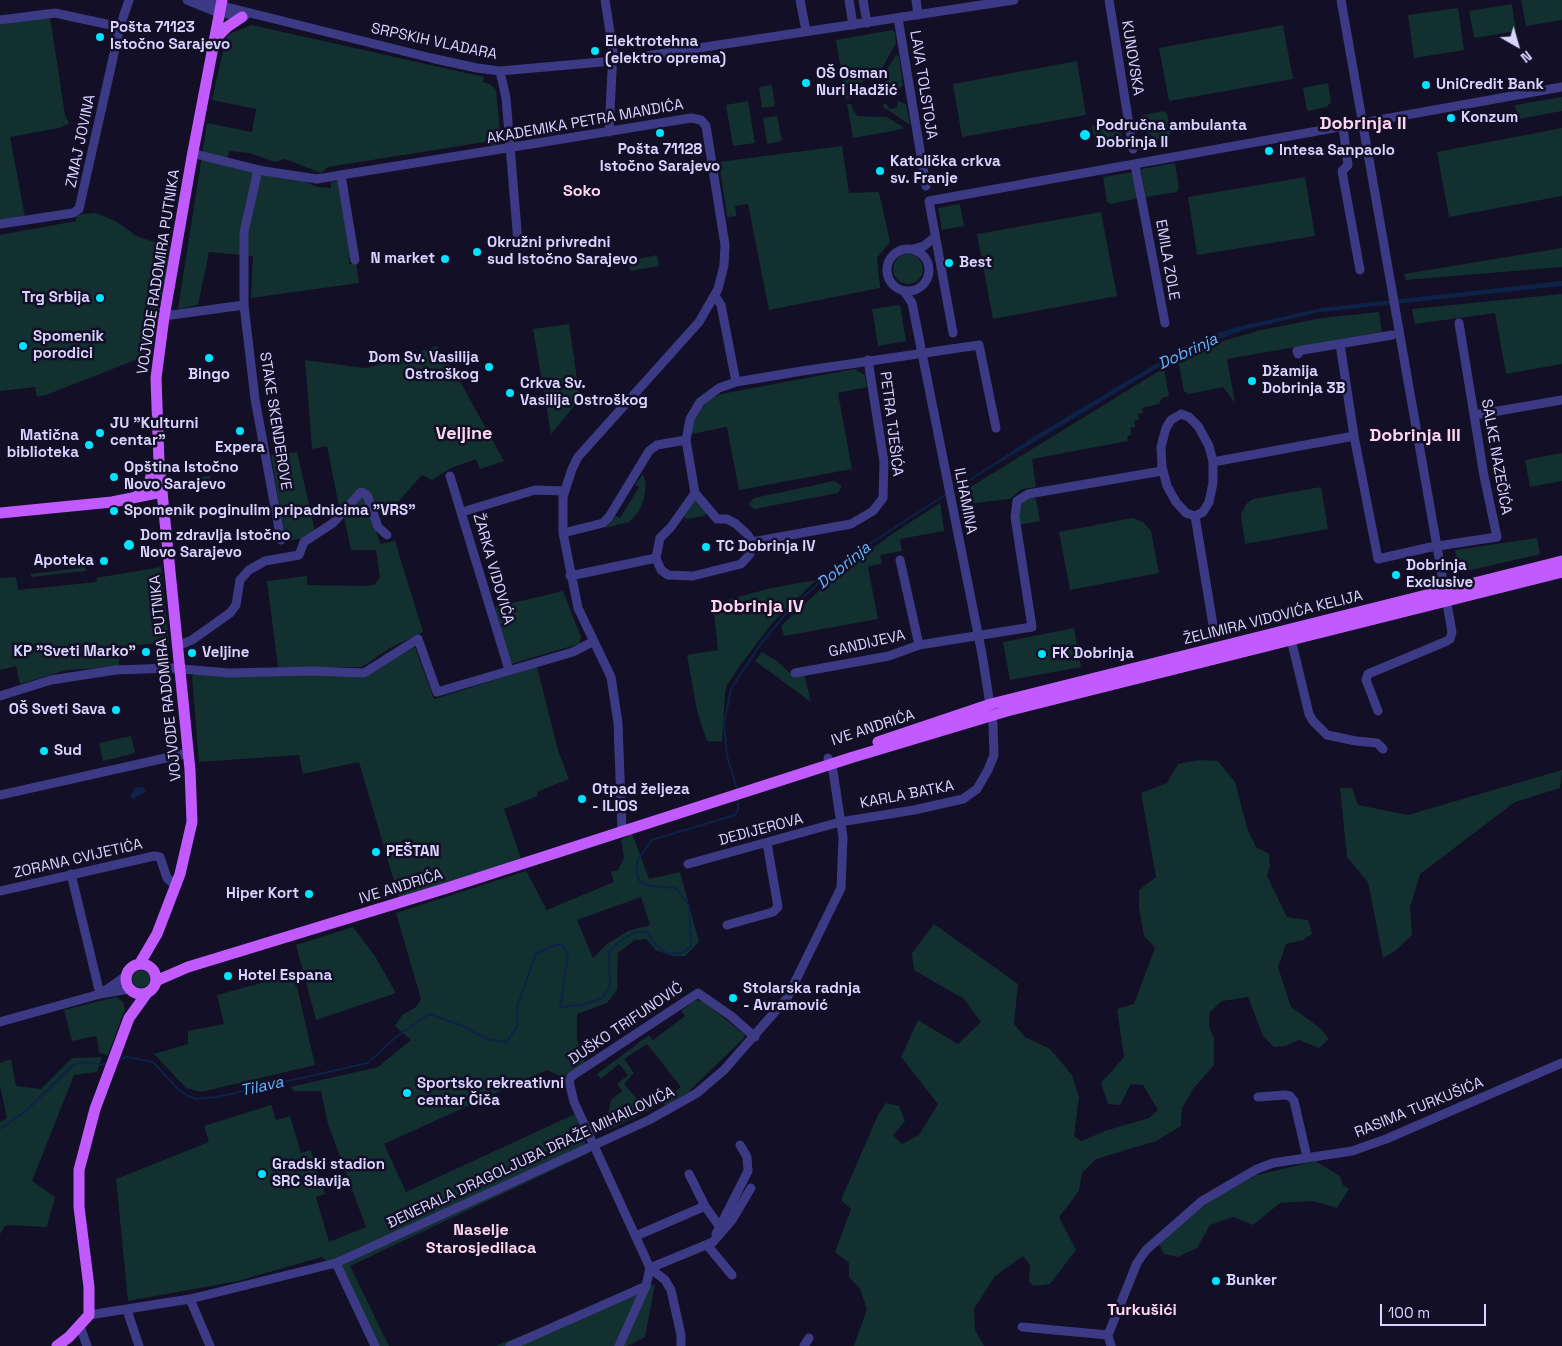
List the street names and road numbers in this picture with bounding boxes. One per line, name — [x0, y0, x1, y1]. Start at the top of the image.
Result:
street label: KUNOVSKA — [1117, 19, 1147, 97]
street label: SRPSKIH VLADARA — [369, 20, 499, 64]
street label: LAVA TOLSTOJA — [905, 29, 941, 141]
street label: ZMAJ JOVINA — [62, 93, 100, 189]
street label: AKADEMIKA PETRA MANDIĆA — [485, 96, 685, 148]
street label: VOJVODE RADOMIRA PUTNIKA — [134, 168, 184, 376]
street label: EMILA ZOLE — [1151, 218, 1183, 302]
street label: STAKE SKENDEROVE — [255, 351, 295, 491]
street label: PETRA TJEŠIĆA — [876, 370, 906, 478]
street label: SALKE NAZEČIĆA — [1477, 398, 1515, 516]
street label: ILHAMINA — [950, 466, 980, 536]
street label: ŽARKA VIDOVIĆA — [469, 511, 517, 627]
street label: VOJVODE RADOMIRA PUTNIKA — [146, 574, 186, 782]
street label: ŽELIMIRA VIDOVIĆA KELIJA — [1181, 587, 1365, 649]
street label: GANDIJEVA — [827, 626, 907, 662]
street label: IVE ANDRIĆA — [829, 706, 917, 750]
street label: KARLA BATKA — [859, 777, 955, 813]
street label: DEDIJEROVA — [717, 810, 805, 850]
street label: ZORANA CVIJETIĆA — [12, 835, 144, 883]
street label: IVE ANDRIĆA — [357, 866, 445, 908]
street label: DUŠKO TRIFUNOVIĆ — [565, 979, 687, 1069]
street label: RASIMA TURKUŠIĆA — [1352, 1074, 1486, 1142]
street label: ĐENERALA DRAGOLJUBA DRAŽE MIHAILOVIĆA — [384, 1083, 678, 1233]

